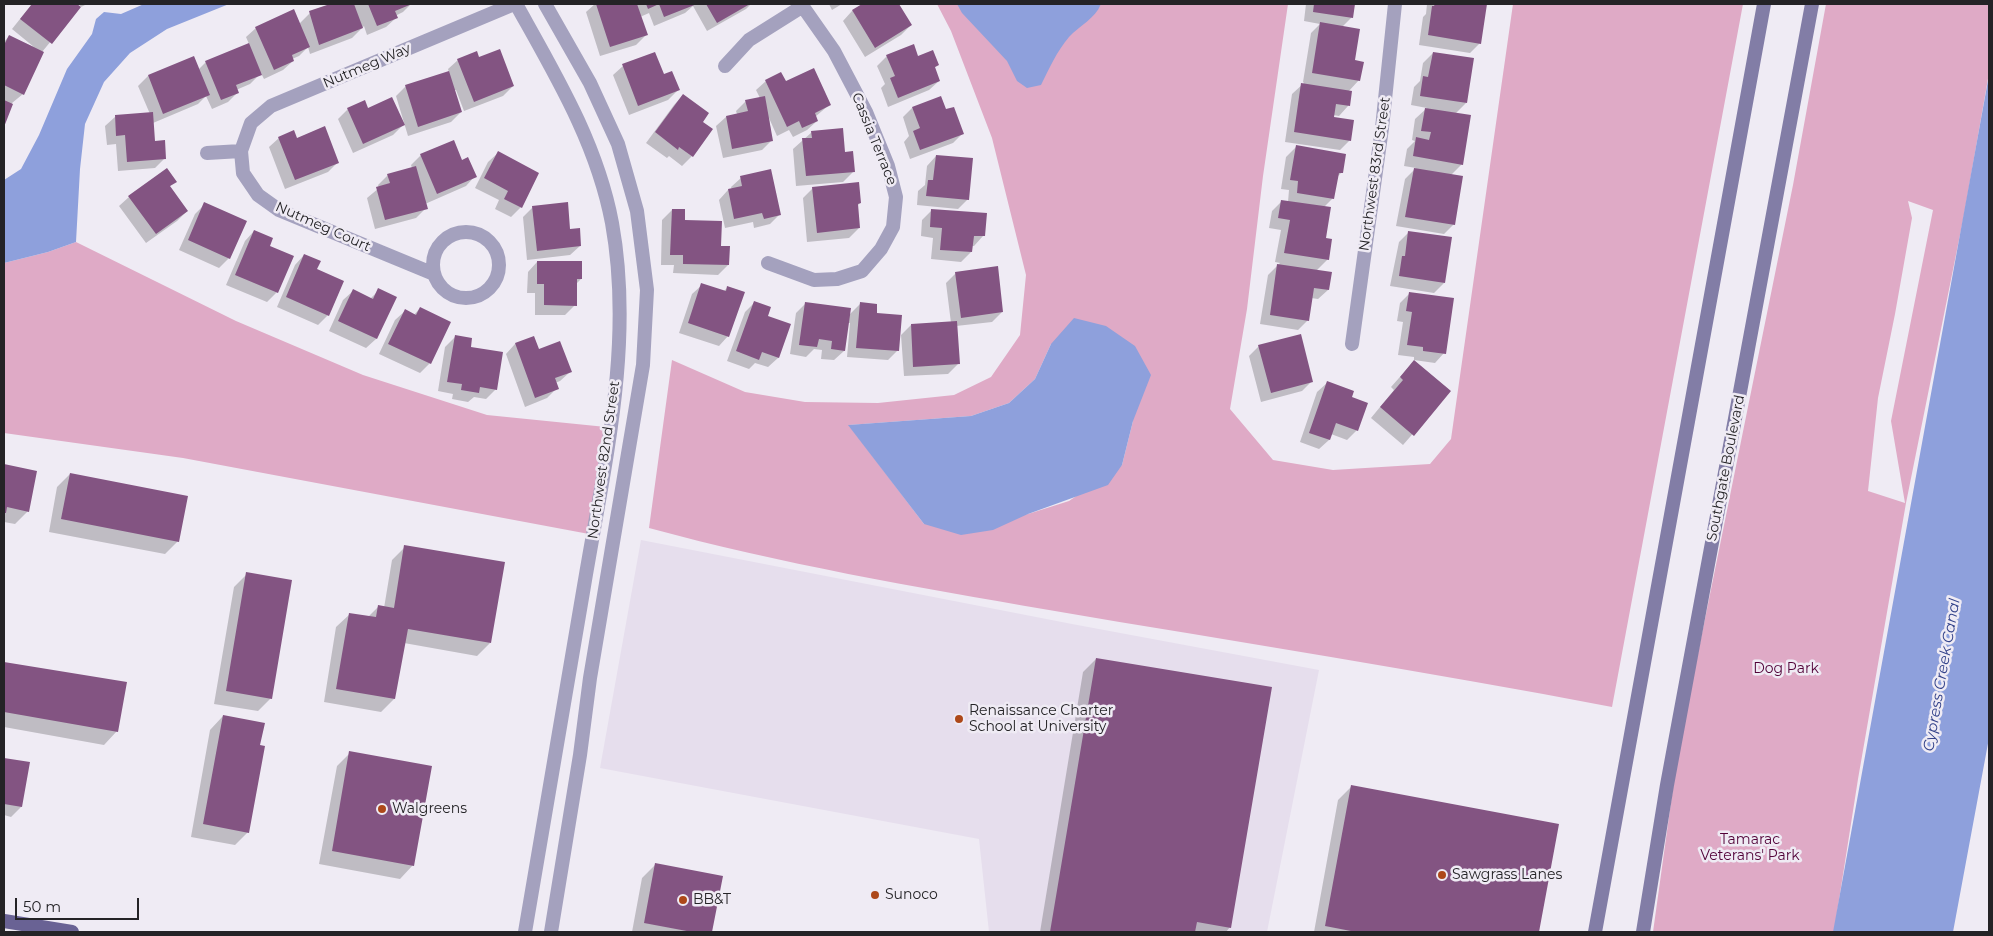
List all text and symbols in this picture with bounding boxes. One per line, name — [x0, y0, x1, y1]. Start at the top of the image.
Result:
street label: Nutmeg Way — [321, 40, 413, 92]
street label: Cassia Terrace — [848, 90, 900, 188]
street label: Northwest 83rd Street — [1356, 96, 1394, 252]
street label: Nutmeg Court — [273, 199, 373, 255]
street label: Northwest 82nd Street — [585, 380, 623, 540]
street label: Southgate Boulevard — [1704, 393, 1748, 543]
water label: Cypress Creek Canal — [1920, 597, 1964, 753]
park label: Dog Park — [1753, 661, 1819, 677]
place label: Renaissance Charter School at University — [969, 703, 1113, 736]
marker: Renaissance Charter School at University — [953, 713, 965, 725]
place label: Walgreens — [392, 801, 467, 817]
marker: Walgreens — [376, 803, 388, 815]
park label: Tamarac Veterans' Park — [1700, 832, 1800, 864]
place label: Sawgrass Lanes — [1452, 867, 1562, 883]
marker: Sawgrass Lanes — [1436, 869, 1448, 881]
place label: Sunoco — [885, 887, 938, 903]
scale bar — [18, 888, 141, 920]
marker: Sunoco — [869, 889, 881, 901]
place label: BB&T — [693, 892, 731, 908]
marker: BB&T — [677, 894, 689, 906]
text: 50 m — [23, 897, 61, 916]

